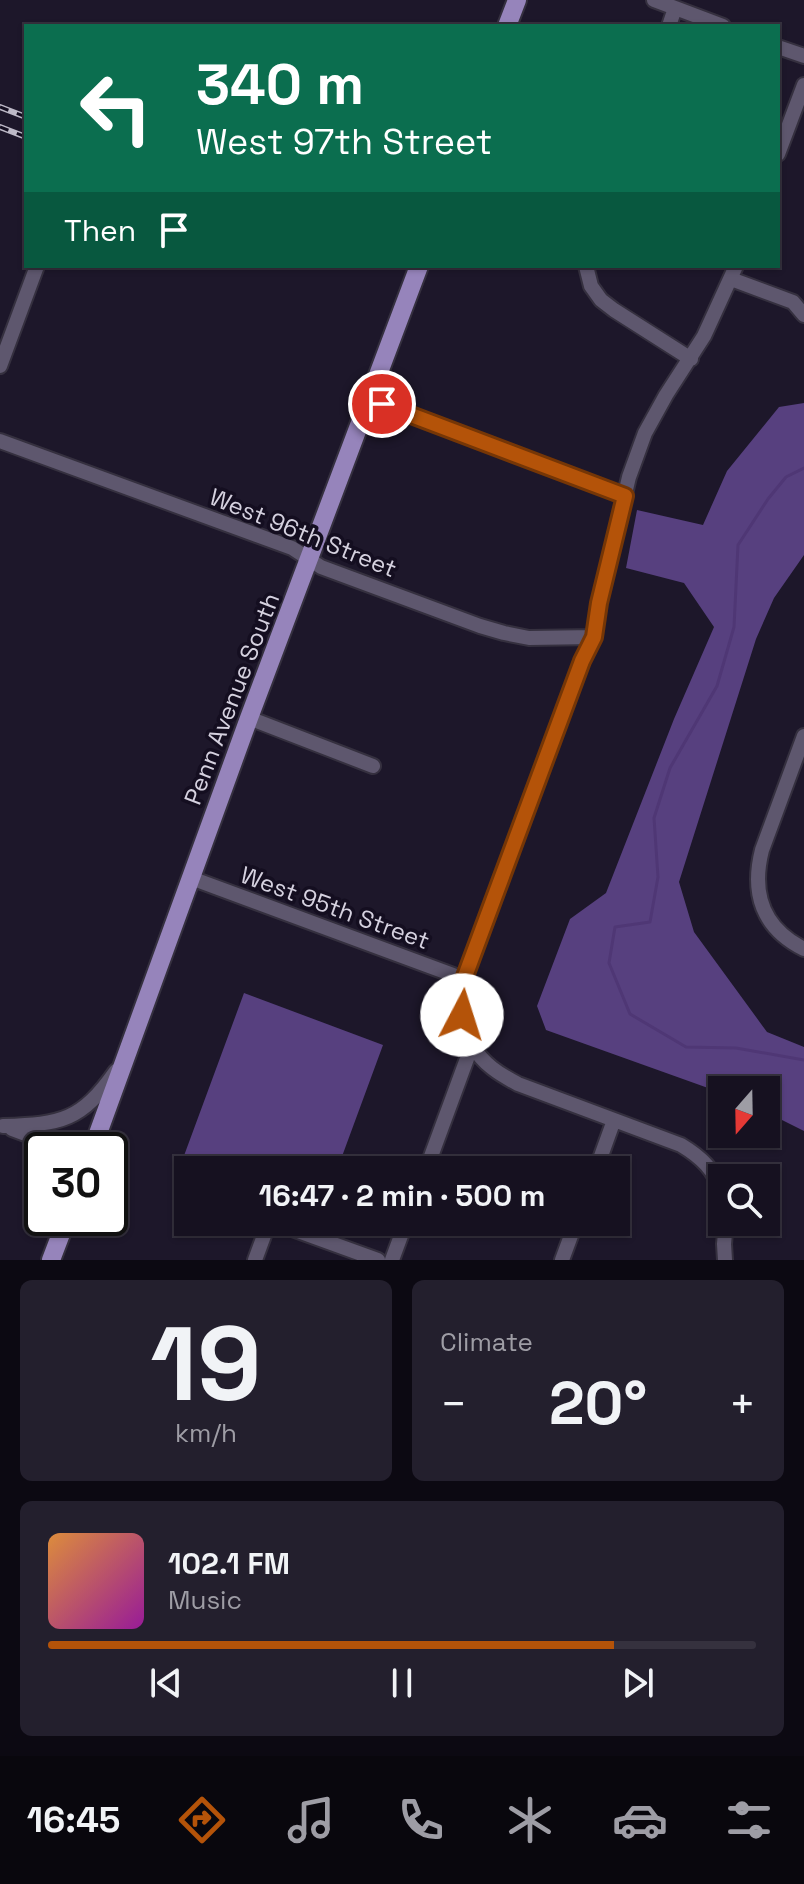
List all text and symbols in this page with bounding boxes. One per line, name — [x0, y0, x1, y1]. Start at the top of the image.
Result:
text: 340 m — [196, 49, 364, 120]
icon: left — [64, 56, 168, 160]
text: West 97th Street — [196, 119, 492, 165]
icon: arrive — [152, 208, 196, 252]
text: Then — [64, 211, 136, 250]
pin — [348, 370, 416, 438]
icon: arrive — [360, 382, 404, 426]
street label: West 96th Street — [205, 481, 401, 584]
street label: Penn Avenue South — [177, 589, 286, 809]
street label: West 95th Street — [236, 859, 434, 956]
position arrow — [420, 973, 504, 1057]
north arrow — [708, 1076, 780, 1148]
map controls — [708, 1076, 780, 1236]
speed limit sign: 30 — [24, 1132, 128, 1236]
button: search — [708, 1164, 780, 1236]
text: 16:47 · 2 min · 500 m — [259, 1176, 545, 1215]
text: 19 — [150, 1298, 262, 1430]
text: Climate — [440, 1325, 533, 1359]
text: 20° — [549, 1365, 647, 1442]
text: − — [440, 1376, 467, 1432]
text: + — [729, 1376, 756, 1432]
text: km/h — [175, 1416, 237, 1450]
text: 102.1 FM — [168, 1544, 290, 1583]
text: Music — [168, 1583, 242, 1617]
icon: previous — [144, 1661, 188, 1705]
icon: pause — [380, 1661, 424, 1705]
icon: next — [616, 1661, 660, 1705]
icon: directions — [174, 1792, 230, 1848]
icon: music — [283, 1792, 339, 1848]
icon: phone — [393, 1792, 449, 1848]
icon: climate — [502, 1792, 558, 1848]
icon: car — [612, 1792, 668, 1848]
icon: filters — [721, 1792, 777, 1848]
text: 16:45 — [27, 1797, 120, 1843]

